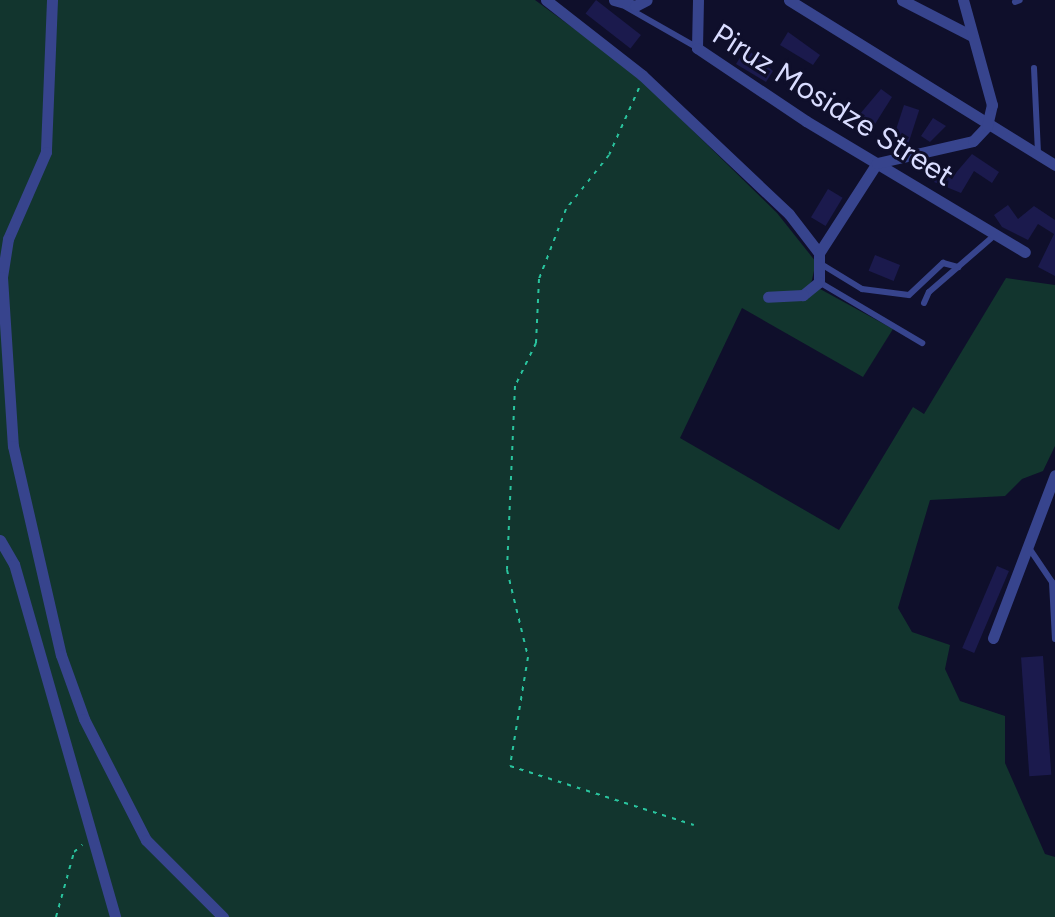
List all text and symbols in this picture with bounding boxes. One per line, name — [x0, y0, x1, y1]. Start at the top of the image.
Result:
street label: Piruz Mosidze Street — [706, 16, 960, 194]

